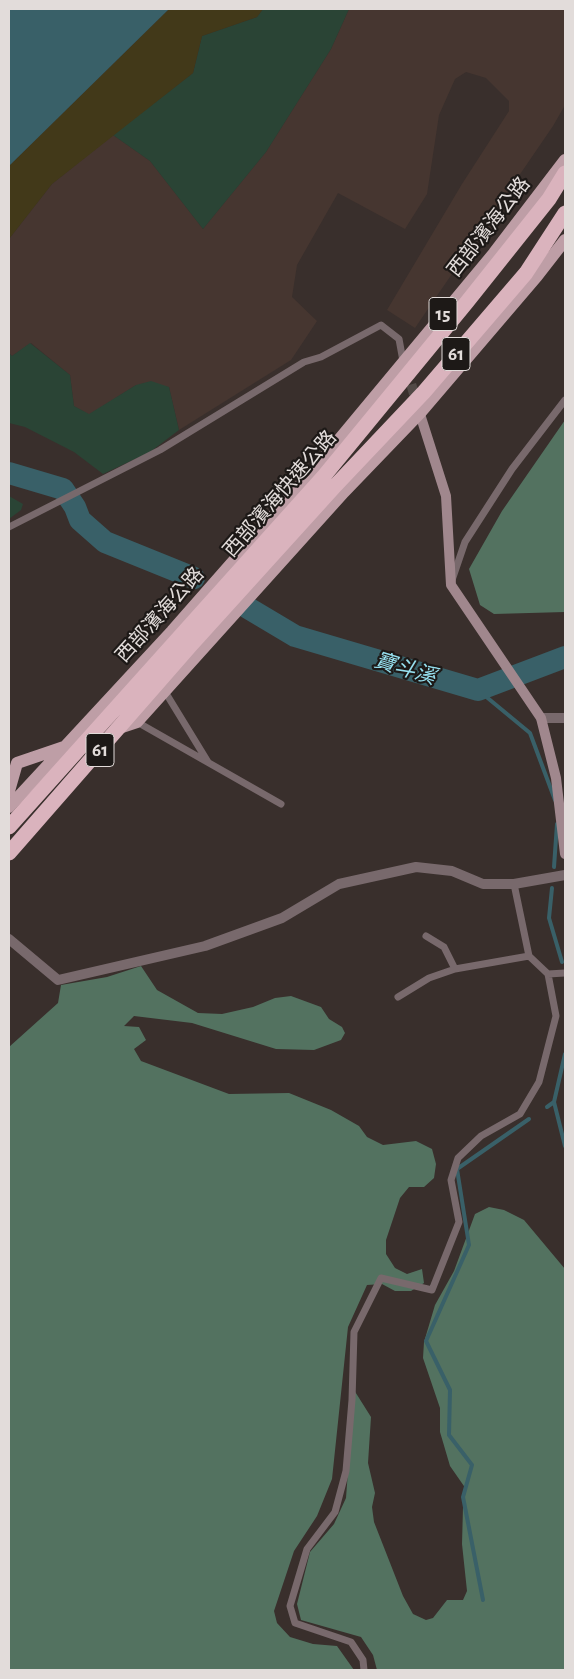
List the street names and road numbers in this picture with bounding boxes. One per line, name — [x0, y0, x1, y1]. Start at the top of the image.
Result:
street label: 西部濱海公路 — [443, 172, 535, 282]
road number: 15 — [429, 298, 457, 330]
road number: 61 — [442, 338, 470, 370]
street label: 西部濱海快速公路 — [218, 426, 342, 562]
street label: 西部濱海公路 — [111, 562, 209, 668]
road number: 61 — [86, 734, 114, 766]

